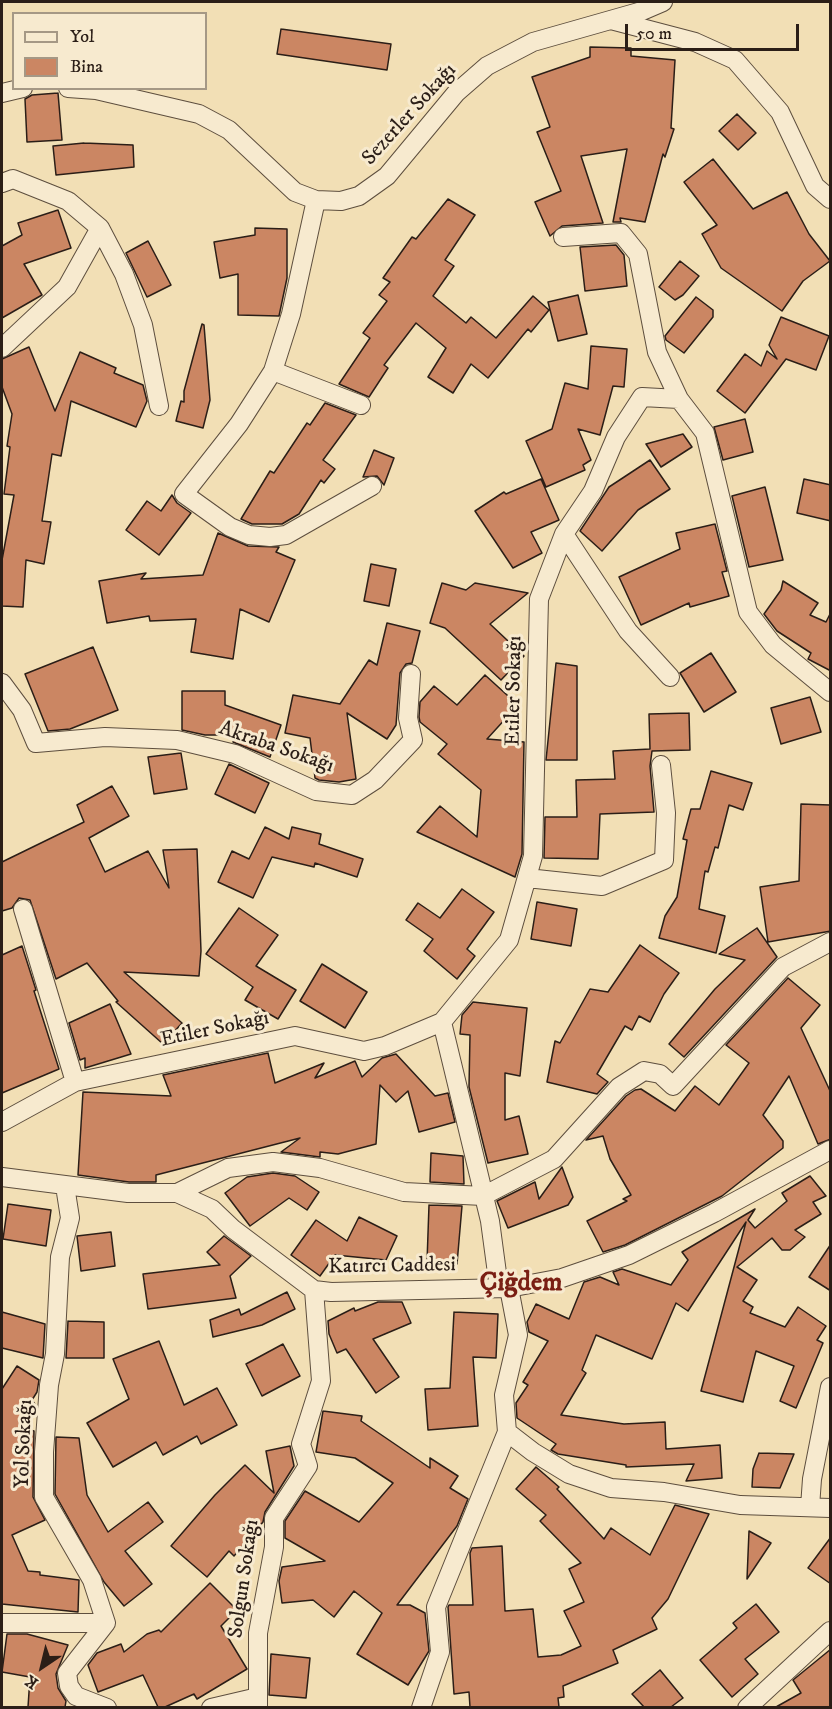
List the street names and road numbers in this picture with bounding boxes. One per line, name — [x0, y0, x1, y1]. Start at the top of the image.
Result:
street label: Sezerler Sokağı — [358, 59, 462, 171]
street label: Etiler Sokağı — [501, 636, 529, 746]
street label: Akraba Sokağı — [215, 717, 337, 779]
street label: Etiler Sokağı — [158, 1006, 272, 1054]
street label: Katırcı Caddesi — [328, 1253, 456, 1281]
street label: Yol Sokağı — [11, 1399, 39, 1489]
street label: Solgun Sokağı — [224, 1518, 266, 1640]

